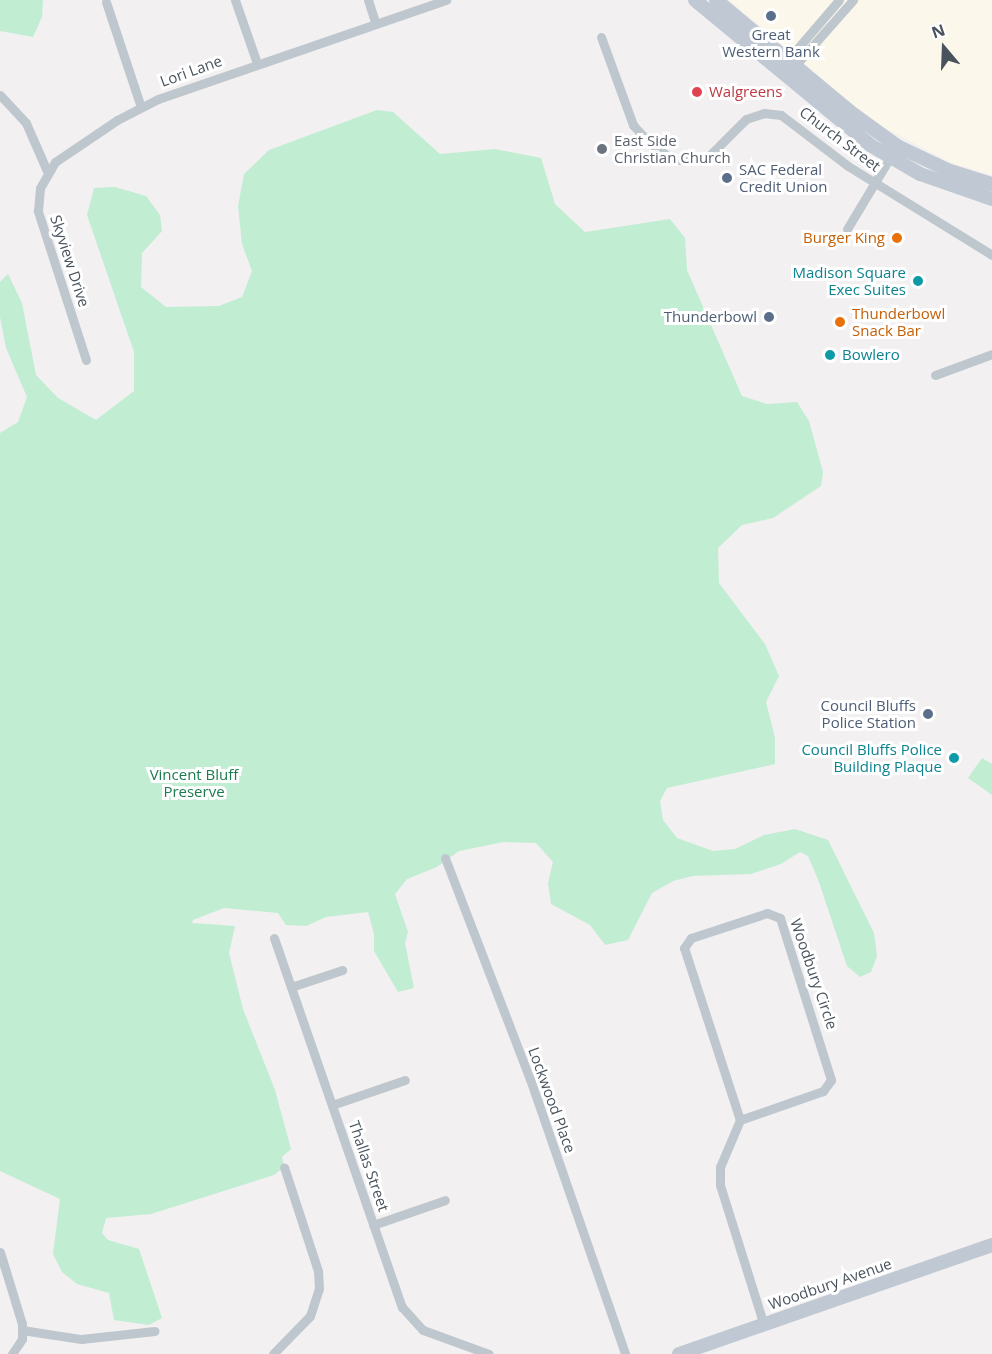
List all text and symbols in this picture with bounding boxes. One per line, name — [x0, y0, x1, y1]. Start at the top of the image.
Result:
marker: Great Western Bank — [764, 9, 778, 23]
north arrow — [914, 18, 974, 78]
text: N — [928, 18, 948, 44]
place label: Great Western Bank — [722, 25, 820, 60]
street label: Lori Lane — [158, 52, 224, 90]
place label: Walgreens — [709, 83, 782, 101]
marker: Walgreens — [690, 85, 704, 99]
street label: Church Street — [796, 103, 884, 175]
place label: East Side Christian Church — [614, 131, 731, 166]
marker: East Side Christian Church — [595, 142, 609, 156]
place label: SAC Federal Credit Union — [739, 160, 827, 195]
marker: SAC Federal Credit Union — [720, 171, 734, 185]
street label: Skyview Drive — [47, 213, 93, 309]
place label: Burger King — [803, 229, 885, 247]
marker: Burger King — [890, 231, 904, 245]
place label: Madison Square Exec Suites — [792, 263, 906, 298]
marker: Madison Square Exec Suites — [911, 274, 925, 288]
place label: Thunderbowl Snack Bar — [852, 304, 945, 339]
place label: Thunderbowl — [664, 308, 757, 326]
marker: Thunderbowl — [762, 310, 776, 324]
marker: Thunderbowl Snack Bar — [833, 315, 847, 329]
place label: Bowlero — [842, 346, 900, 364]
marker: Bowlero — [823, 348, 837, 362]
place label: Council Bluffs Police Station — [821, 696, 916, 731]
marker: Council Bluffs Police Station — [921, 707, 935, 721]
place label: Council Bluffs Police Building Plaque — [801, 740, 942, 775]
marker: Council Bluffs Police Building Plaque — [947, 751, 961, 765]
park label: Vincent Bluff Preserve — [150, 765, 238, 800]
street label: Woodbury Circle — [787, 916, 841, 1032]
street label: Lockwood Place — [524, 1045, 580, 1155]
street label: Thallas Street — [345, 1118, 393, 1214]
street label: Woodbury Avenue — [766, 1254, 894, 1314]

